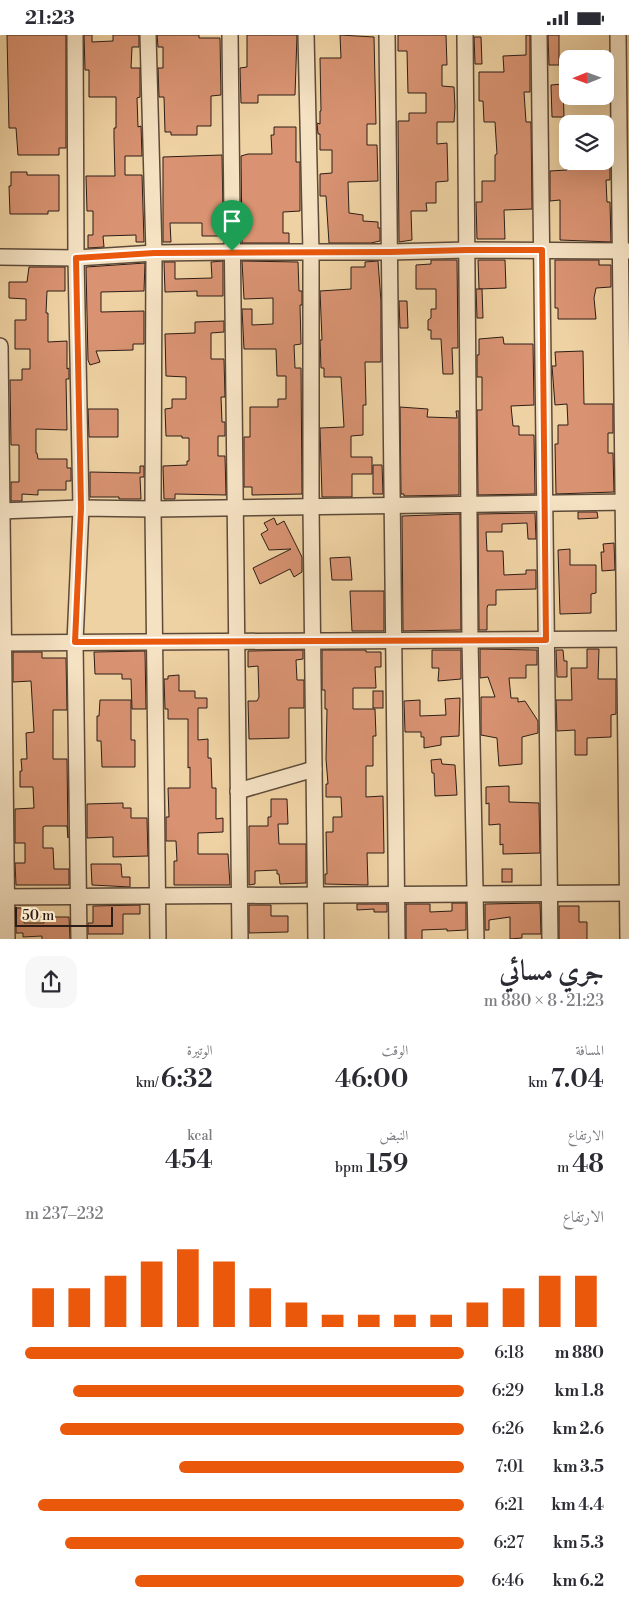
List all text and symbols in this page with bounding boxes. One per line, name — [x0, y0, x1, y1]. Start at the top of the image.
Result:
text: 21:23 — [25, 6, 75, 30]
north arrow — [559, 50, 614, 105]
map controls — [559, 50, 614, 170]
button: layers — [559, 115, 614, 170]
pin — [211, 200, 253, 251]
icon: arrive — [218, 207, 246, 235]
scale bar — [15, 904, 112, 928]
text: 50 m — [22, 907, 54, 925]
text: جري مسائي — [499, 954, 604, 989]
button: share — [25, 956, 77, 1008]
text: 21:23 · 8 × 880 m — [484, 991, 604, 1011]
text: الوتيرة — [187, 1042, 213, 1060]
text: الوقت — [382, 1042, 408, 1060]
text: المسافة — [575, 1042, 604, 1060]
text: 6:32 — [161, 1064, 213, 1095]
text: 46:00 — [335, 1064, 408, 1095]
text: 7.04 — [551, 1064, 604, 1095]
text: /km — [136, 1074, 161, 1092]
text: km — [528, 1074, 551, 1092]
text: kcal — [187, 1127, 213, 1145]
text: النبض — [379, 1127, 408, 1145]
text: الارتفاع — [568, 1127, 604, 1145]
text: 454 — [165, 1145, 213, 1176]
text: 159 — [366, 1149, 408, 1180]
text: 48 — [572, 1149, 604, 1180]
text: bpm — [335, 1159, 366, 1177]
text: m — [557, 1159, 572, 1177]
text: 232–237 m — [25, 1204, 104, 1224]
text: الارتفاع — [562, 1207, 604, 1227]
text: 6:18 — [494, 1343, 524, 1363]
text: 880 m — [555, 1343, 604, 1363]
text: 6:29 — [492, 1381, 524, 1401]
text: 1.8 km — [555, 1381, 604, 1401]
text: 6:26 — [492, 1419, 524, 1439]
text: 2.6 km — [553, 1419, 604, 1439]
text: 7:01 — [495, 1457, 524, 1477]
text: 3.5 km — [553, 1457, 604, 1477]
text: 6:21 — [494, 1495, 524, 1515]
text: 4.4 km — [551, 1495, 604, 1515]
text: 6:27 — [494, 1533, 524, 1553]
text: 5.3 km — [553, 1533, 604, 1553]
text: 6:46 — [491, 1571, 524, 1591]
text: 6.2 km — [553, 1571, 604, 1591]

